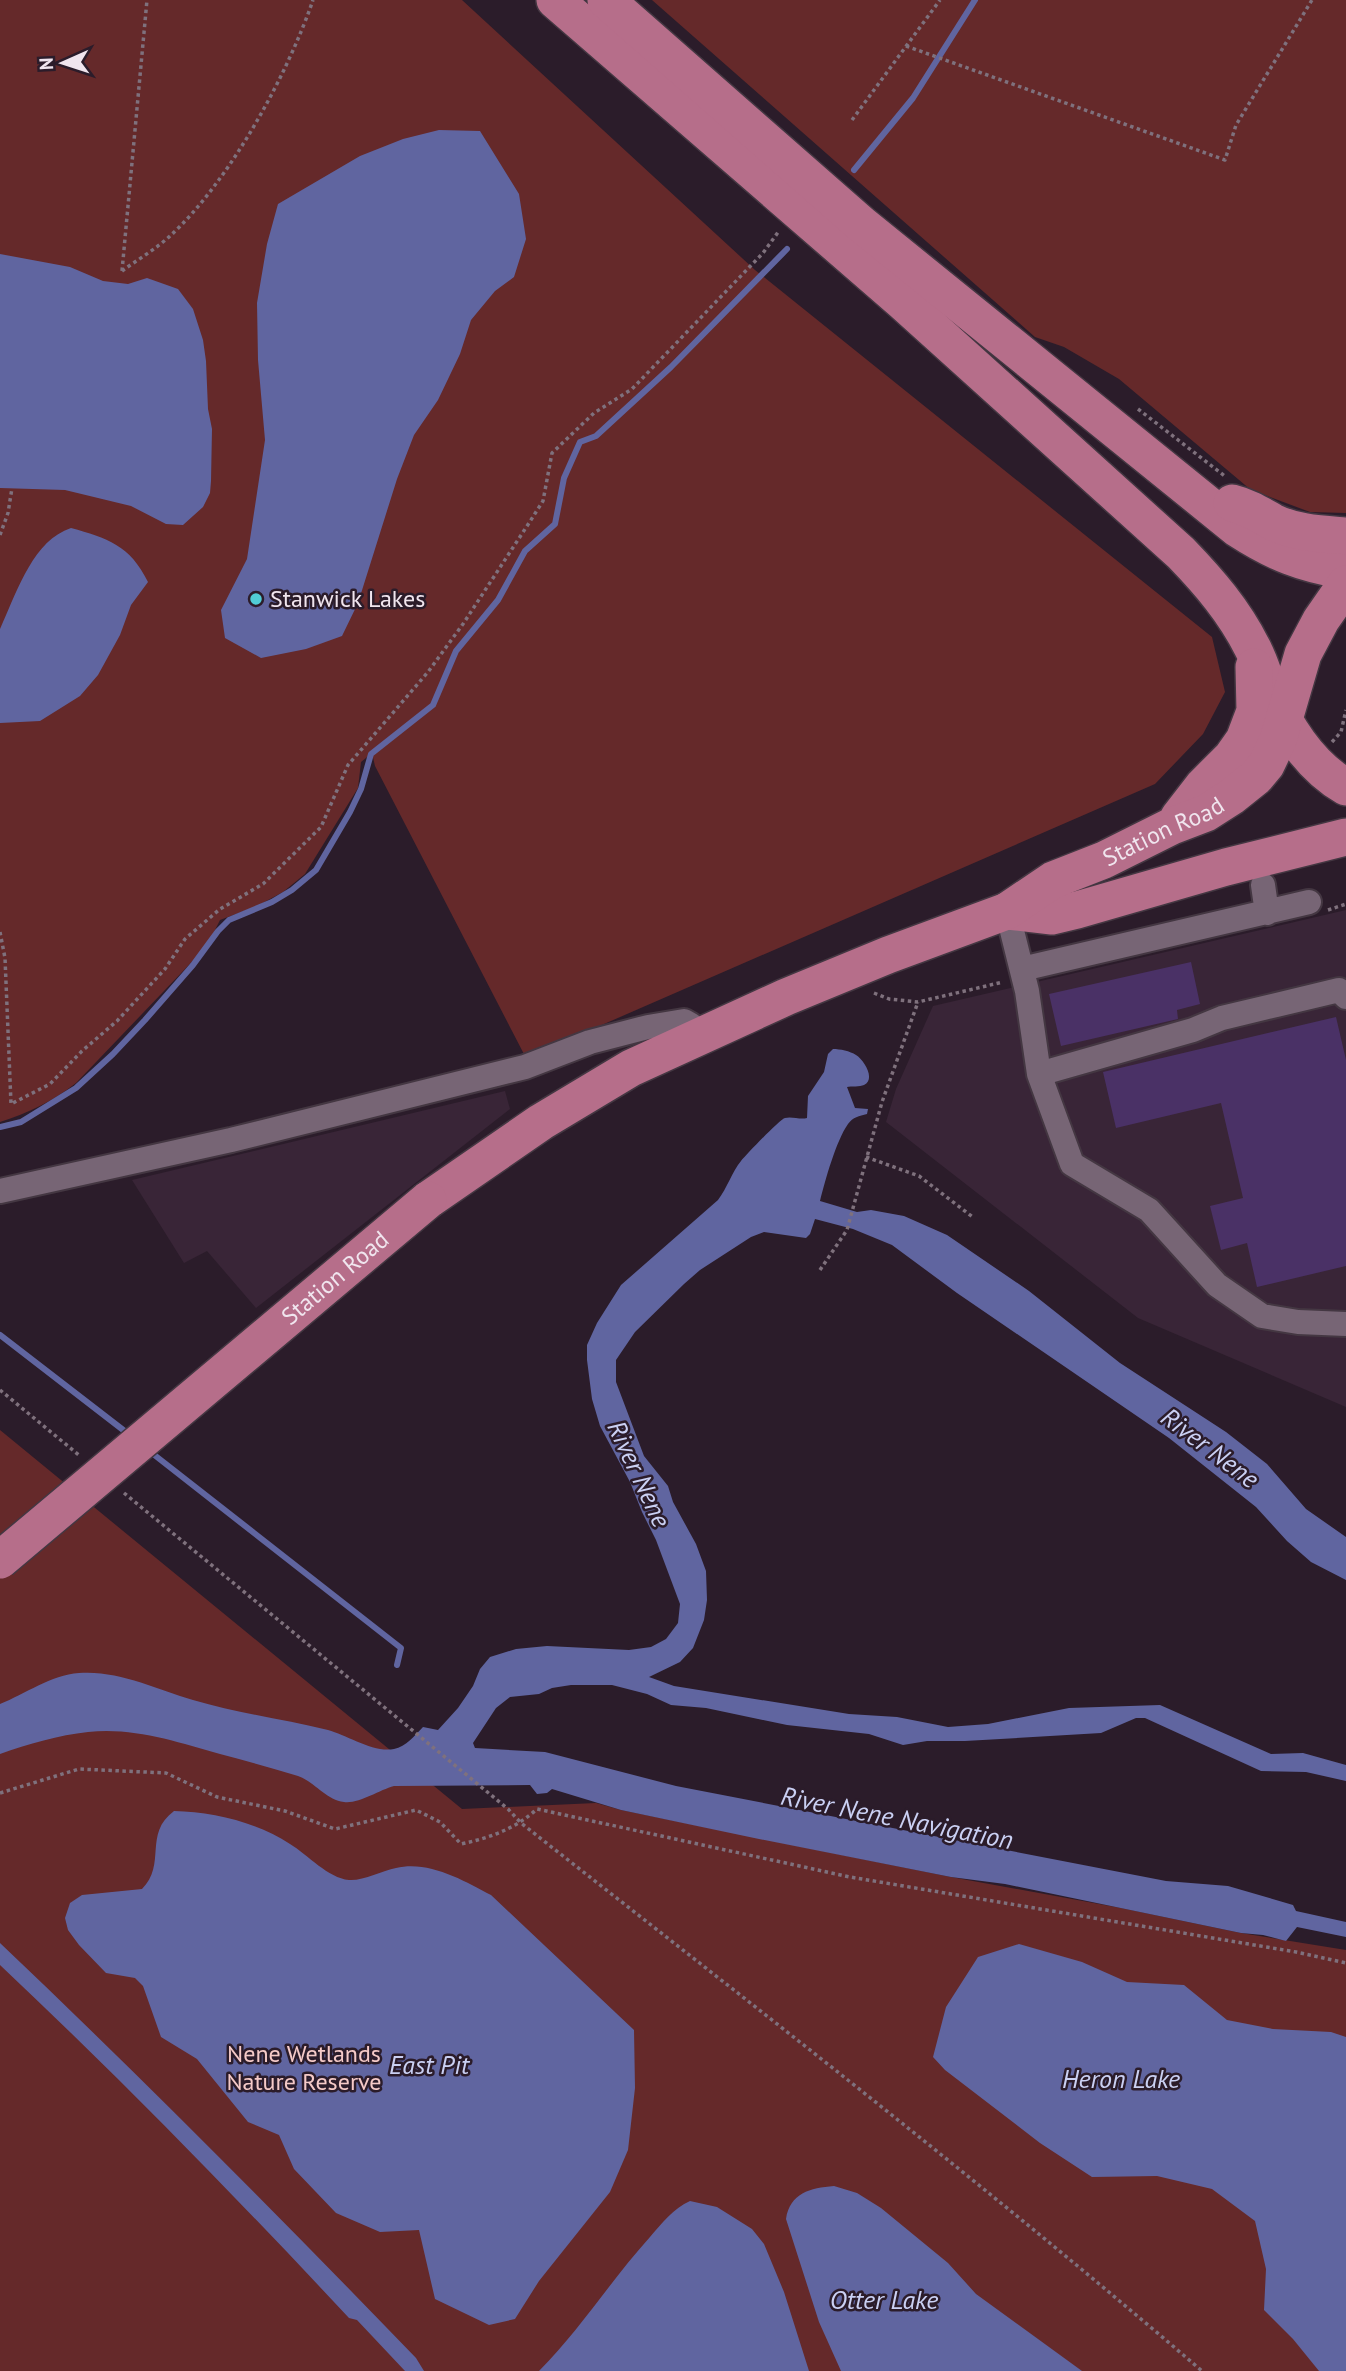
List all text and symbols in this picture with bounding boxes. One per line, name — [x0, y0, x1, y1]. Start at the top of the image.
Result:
north arrow — [28, 28, 98, 98]
text: N — [34, 57, 58, 71]
place label: Stanwick Lakes — [270, 583, 425, 614]
marker: Stanwick Lakes — [248, 591, 264, 607]
street label: Station Road — [1097, 789, 1230, 873]
street label: Station Road — [275, 1224, 395, 1332]
water label: River Nene — [1155, 1400, 1266, 1495]
water label: River Nene — [600, 1415, 679, 1532]
water label: River Nene Navigation — [778, 1779, 1016, 1856]
park label: Nene Wetlands Nature Reserve — [226, 2038, 382, 2097]
water label: East Pit — [389, 2048, 471, 2081]
water label: Heron Lake — [1062, 2062, 1180, 2095]
water label: Otter Lake — [830, 2283, 938, 2316]

